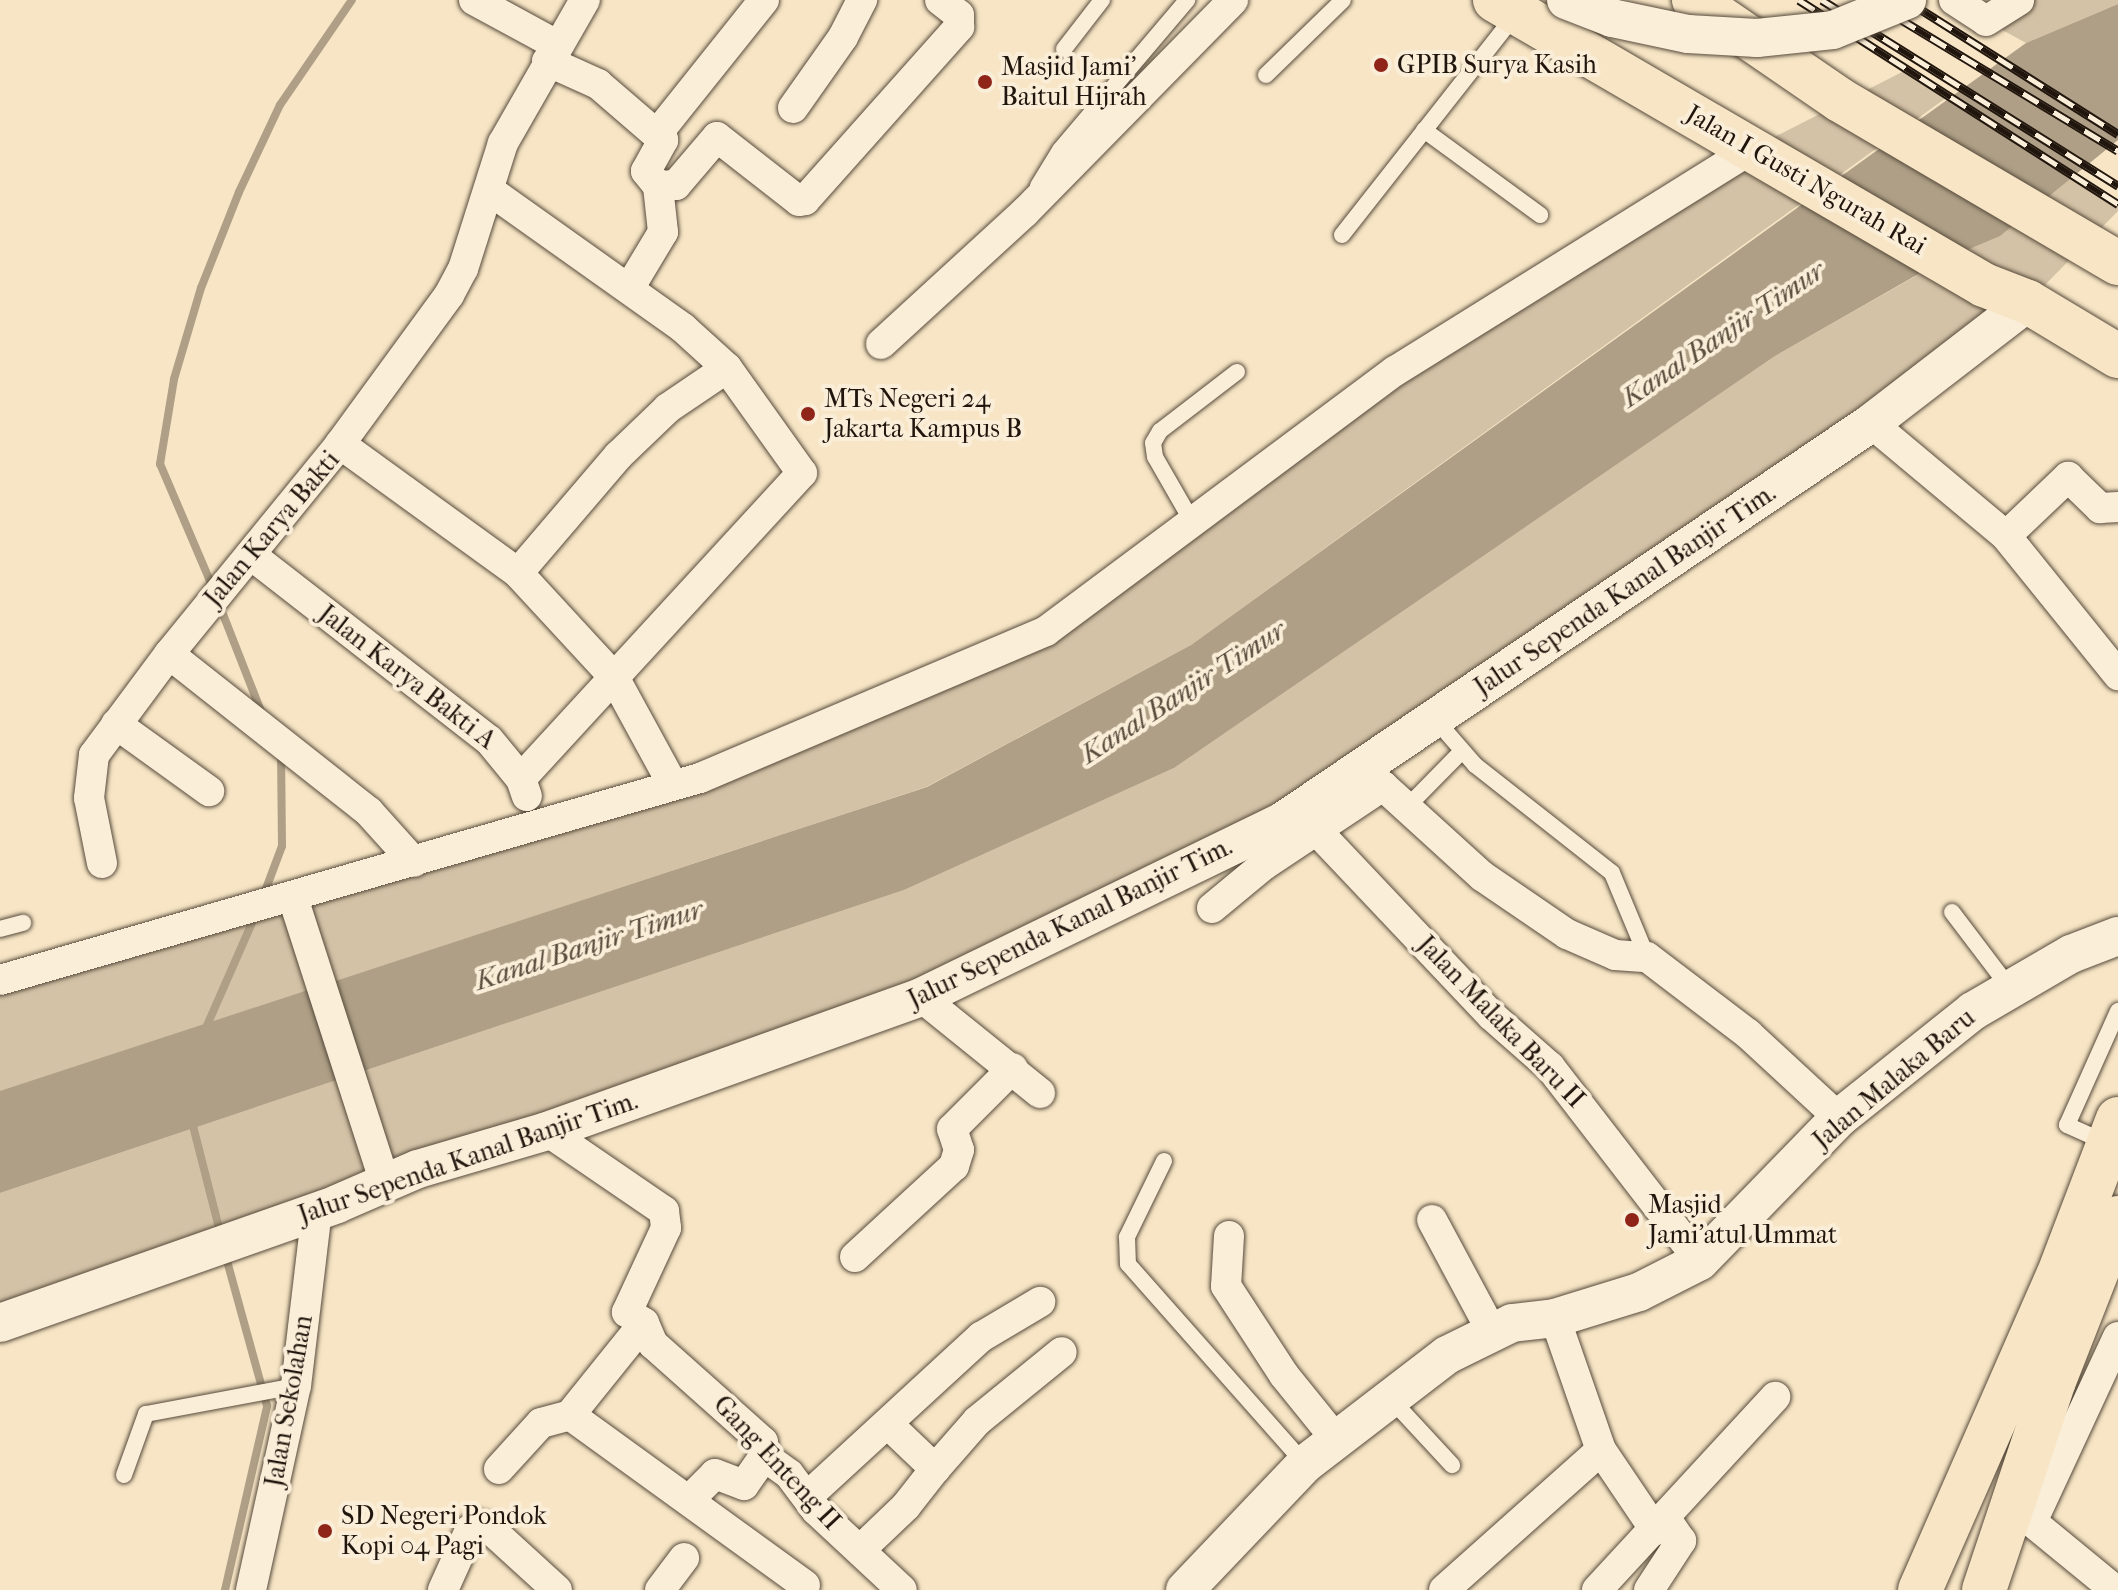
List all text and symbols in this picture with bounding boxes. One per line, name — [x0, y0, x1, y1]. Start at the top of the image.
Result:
place label: GPIB Surya Kasih — [1397, 49, 1597, 81]
place label: Masjid Jami' Baitul Hijrah — [1001, 51, 1147, 112]
marker: GPIB Surya Kasih — [1372, 56, 1390, 74]
marker: Masjid Jami' Baitul Hijrah — [976, 73, 994, 91]
street label: Jalan I Gusti Ngurah Rai — [1680, 98, 1932, 262]
water label: Kanal Banjir Timur — [1615, 254, 1831, 414]
place label: MTs Negeri 24 Jakarta Kampus B — [824, 383, 1022, 444]
marker: MTs Negeri 24 Jakarta Kampus B — [799, 405, 817, 423]
street label: Jalan Karya Bakti — [198, 445, 346, 613]
street label: Jalur Sependa Kanal Banjir Tim. — [1468, 477, 1782, 703]
street label: Jalan Karya Bakti A — [312, 598, 502, 756]
water label: Kanal Banjir Timur — [1074, 613, 1292, 771]
street label: Jalur Sependa Kanal Banjir Tim. — [903, 831, 1237, 1015]
water label: Kanal Banjir Timur — [471, 892, 707, 998]
street label: Jalan Malaka Baru II — [1411, 929, 1591, 1115]
street label: Jalan Malaka Baru — [1807, 1002, 1981, 1156]
street label: Jalur Sependa Kanal Banjir Tim. — [294, 1085, 642, 1231]
place label: Masjid Jami'atul Ummat — [1648, 1189, 1837, 1250]
marker: Masjid Jami'atul Ummat — [1623, 1211, 1641, 1229]
street label: Jalan Sekolahan — [259, 1313, 319, 1489]
street label: Gang Enteng II — [707, 1389, 847, 1537]
place label: SD Negeri Pondok Kopi 04 Pagi — [341, 1500, 547, 1562]
marker: SD Negeri Pondok Kopi 04 Pagi — [316, 1522, 334, 1540]

